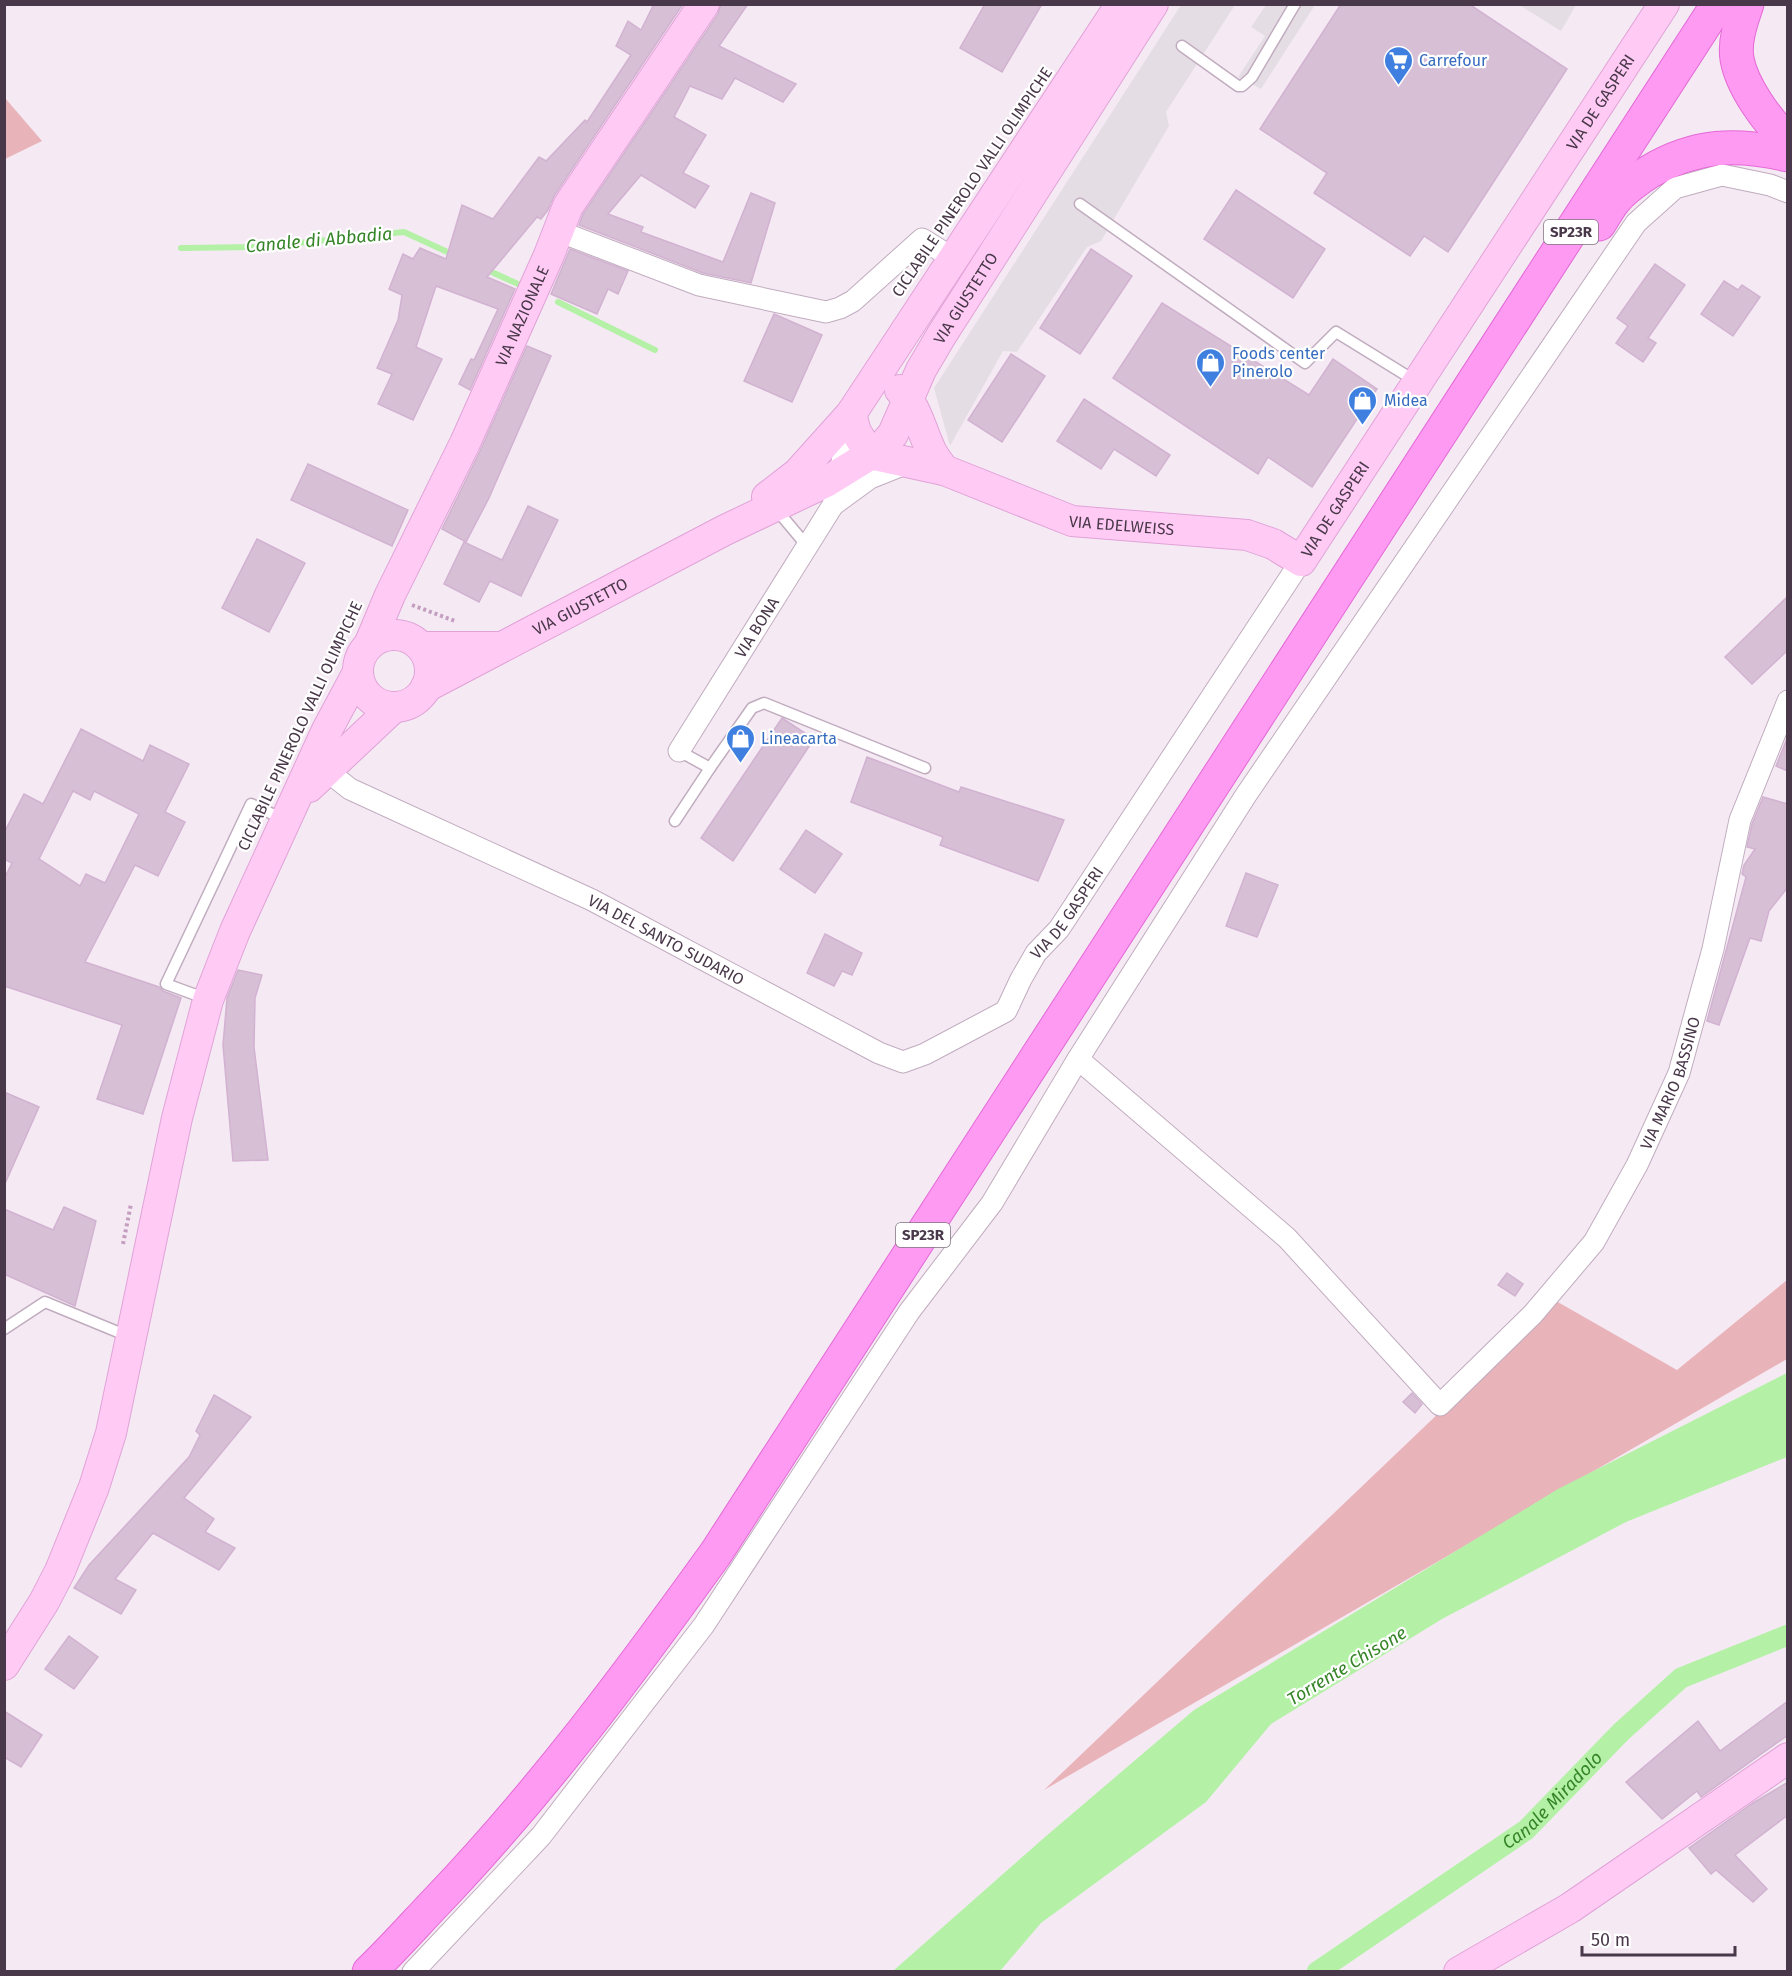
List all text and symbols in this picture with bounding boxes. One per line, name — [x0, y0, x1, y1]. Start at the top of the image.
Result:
supermarket icon: Carrefour — [1382, 44, 1414, 86]
street label: VIA DE GASPERI — [1562, 50, 1638, 153]
place label: Carrefour — [1419, 51, 1488, 70]
street label: CICLABILE PINEROLO VALLI OLIMPICHE — [888, 64, 1056, 300]
road number: SP23R — [1544, 220, 1598, 244]
water label: Canale di Abbadia — [245, 223, 393, 257]
street label: VIA GIUSTETTO — [929, 249, 1001, 347]
street label: VIA NAZIONALE — [491, 263, 553, 369]
place label: Foods center Pinerolo — [1232, 344, 1326, 381]
shop icon: Foods center Pinerolo — [1195, 346, 1227, 388]
shop icon: Midea — [1347, 384, 1379, 426]
place label: Midea — [1384, 391, 1428, 410]
street label: VIA DE GASPERI — [1297, 458, 1373, 561]
street label: VIA EDELWEISS — [1068, 511, 1175, 539]
street label: VIA GIUSTETTO — [529, 573, 631, 639]
street label: VIA BONA — [730, 593, 783, 661]
street label: CICLABILE PINEROLO VALLI OLIMPICHE — [234, 598, 366, 854]
shop icon: Lineacarta — [724, 722, 756, 764]
place label: Lineacarta — [761, 729, 837, 748]
street label: VIA DE GASPERI — [1026, 863, 1107, 963]
street label: VIA DEL SANTO SUDARIO — [585, 890, 748, 989]
street label: VIA MARIO BASSINO — [1636, 1014, 1704, 1153]
road number: SP23R — [896, 1223, 950, 1247]
water label: Torrente Chisone — [1283, 1622, 1411, 1710]
water label: Canale Miradolo — [1498, 1747, 1607, 1854]
scale bar — [1582, 1919, 1735, 1957]
text: 50 m — [1591, 1929, 1630, 1951]

